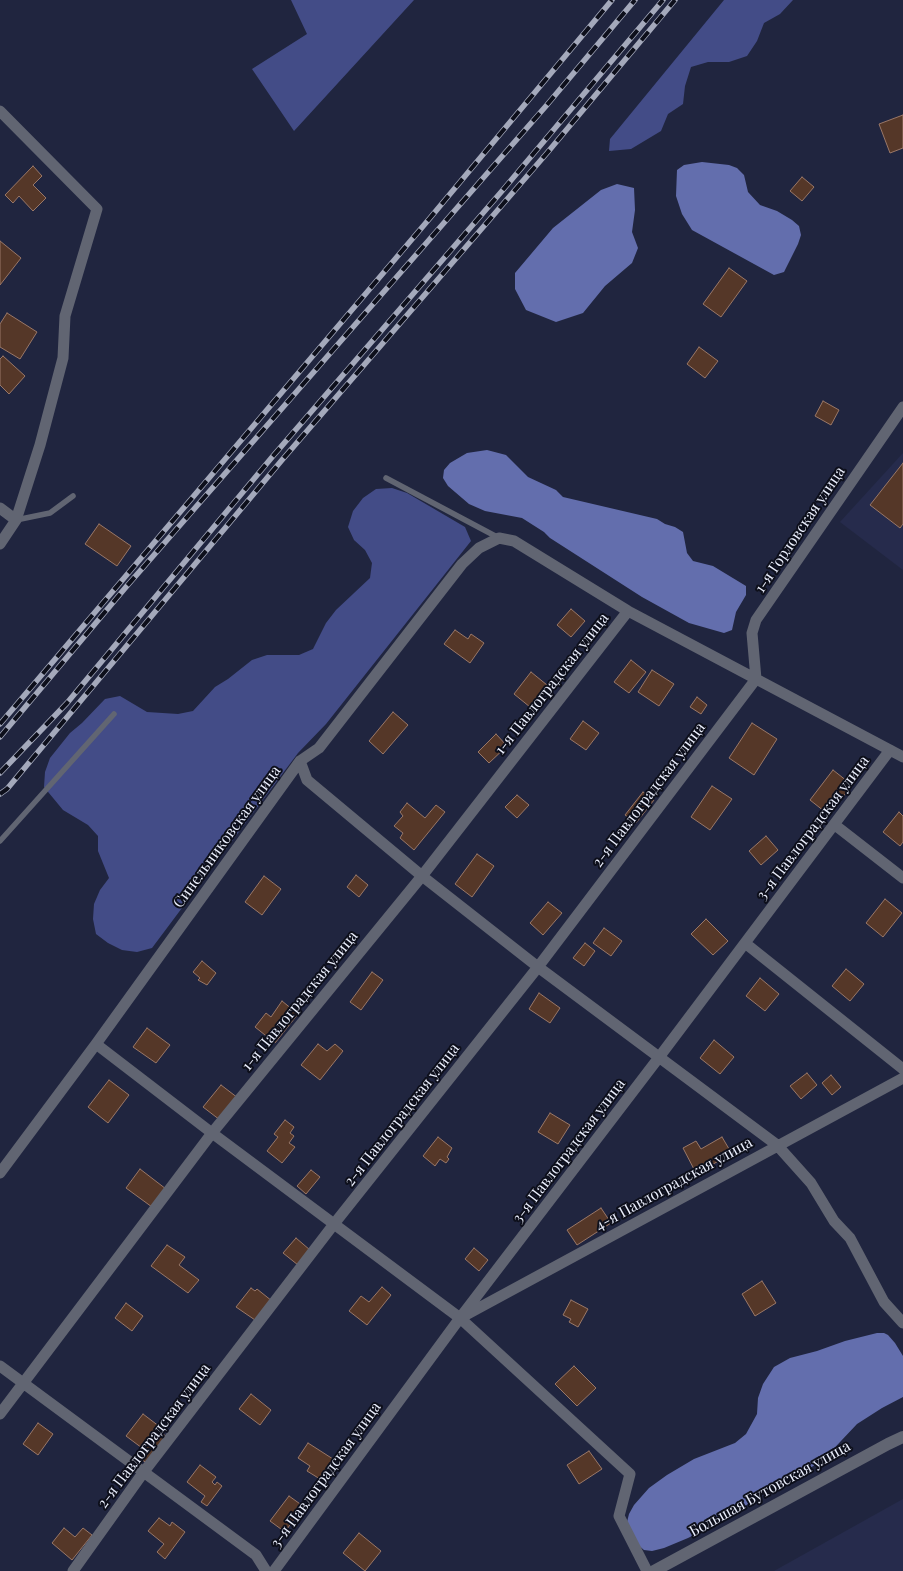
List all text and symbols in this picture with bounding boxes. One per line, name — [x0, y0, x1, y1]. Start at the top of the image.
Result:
street label: 1-я Горловская улица — [751, 464, 849, 596]
street label: 1-я Павлоградская улица — [491, 610, 613, 758]
street label: 2-я Павлоградская улица — [589, 719, 709, 871]
street label: 3-я Павлоградская улица — [753, 752, 873, 904]
street label: Синельниковская улица — [169, 762, 285, 912]
street label: 1-я Павлоградская улица — [238, 928, 362, 1074]
street label: 2-я Павлоградская улица — [341, 1040, 463, 1190]
street label: 3-я Павлоградская улица — [509, 1075, 629, 1227]
street label: 4-я Павлоградская улица — [592, 1133, 756, 1235]
street label: 2-я Павлоградская улица — [94, 1360, 214, 1512]
street label: 3-я Павлоградская улица — [267, 1399, 385, 1551]
street label: Большая Бутовская улица — [686, 1437, 854, 1541]

